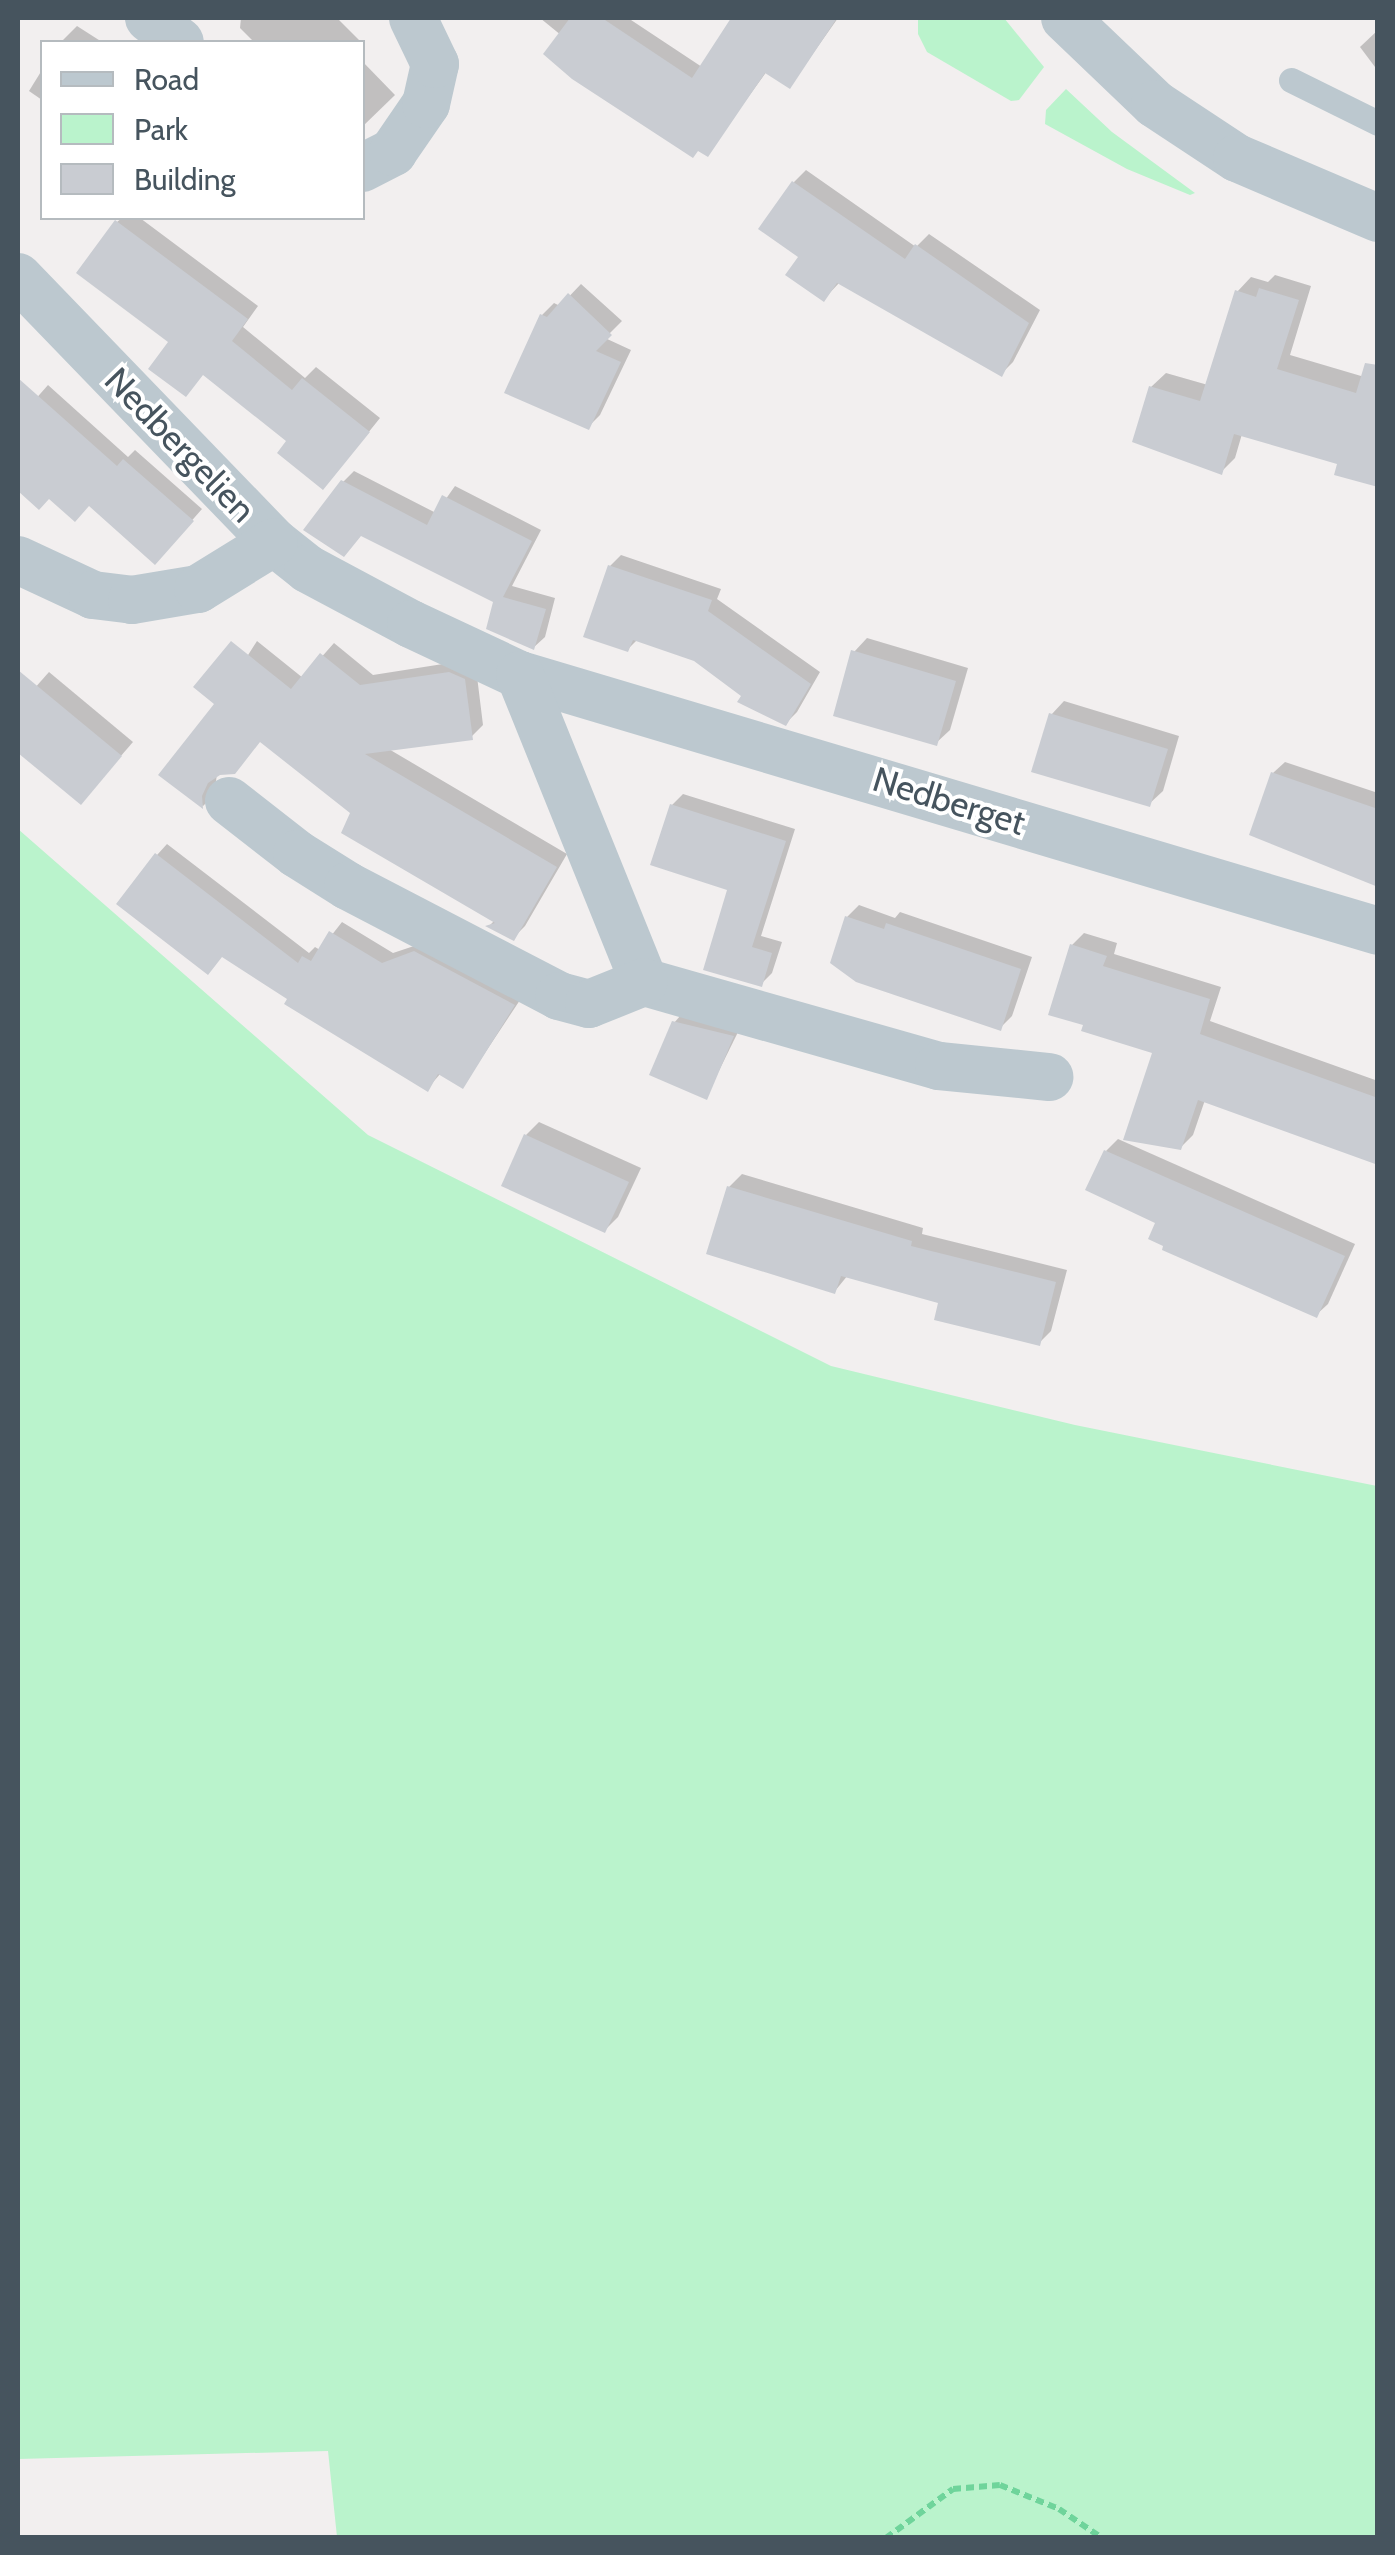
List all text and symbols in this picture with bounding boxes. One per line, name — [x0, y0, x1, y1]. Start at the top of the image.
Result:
legend — [40, 40, 365, 220]
text: Road — [134, 61, 199, 98]
text: Park — [134, 111, 188, 148]
text: Building — [134, 161, 236, 198]
street label: Nedbergelien — [96, 359, 264, 531]
street label: Nedberget — [868, 758, 1030, 844]

